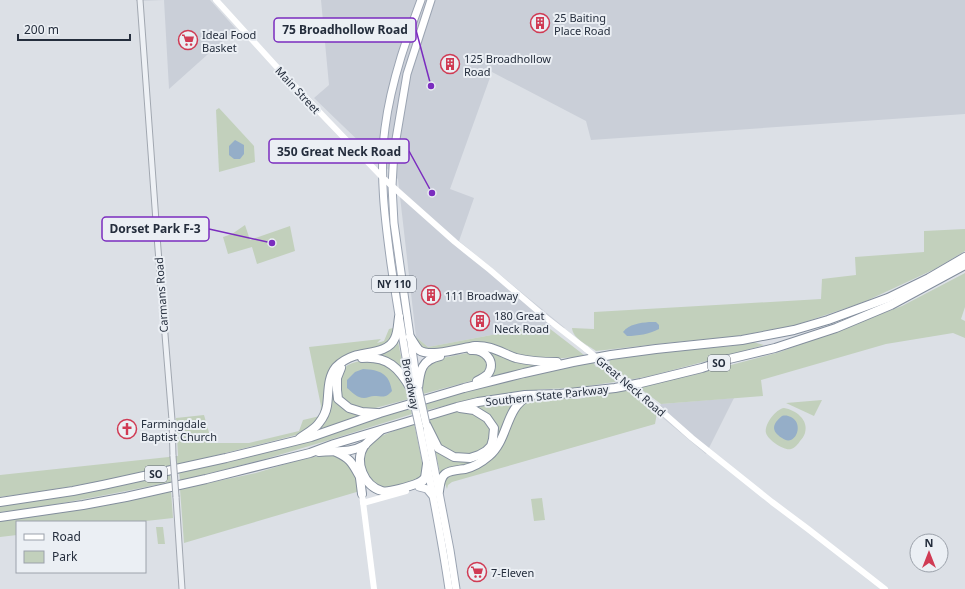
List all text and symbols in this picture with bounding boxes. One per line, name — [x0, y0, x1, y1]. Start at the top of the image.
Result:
place label: 25 Baiting Place Road — [554, 10, 610, 38]
building icon: 25 Baiting Place Road — [529, 12, 551, 34]
scale bar — [18, 16, 130, 42]
callout: 75 Broadhollow Road — [274, 18, 416, 42]
text: 200 m — [24, 21, 59, 38]
text: 75 Broadhollow Road — [282, 21, 408, 38]
place label: Ideal Food Basket — [202, 27, 256, 55]
supermarket icon: Ideal Food Basket — [177, 29, 199, 51]
place label: 125 Broadhollow Road — [464, 51, 551, 79]
building icon: 125 Broadhollow Road — [439, 53, 461, 75]
street label: Main Street — [272, 63, 324, 117]
callout: 350 Great Neck Road — [269, 139, 409, 163]
text: 350 Great Neck Road — [277, 143, 401, 160]
callout: Dorset Park F-3 — [102, 217, 209, 241]
text: Dorset Park F-3 — [109, 220, 201, 237]
street label: Carmans Road — [151, 257, 171, 333]
road number: NY 110 — [372, 276, 416, 292]
building icon: 111 Broadway — [420, 284, 442, 306]
place label: 111 Broadway — [445, 288, 519, 303]
place label: 180 Great Neck Road — [494, 308, 549, 336]
building icon: 180 Great Neck Road — [469, 310, 491, 332]
street label: Great Neck Road — [593, 352, 669, 420]
road number: SO — [708, 355, 730, 371]
street label: Broadway — [399, 357, 423, 411]
street label: Southern State Parkway — [485, 381, 610, 409]
place label: Farmingdale Baptist Church — [141, 416, 217, 444]
church icon: Farmingdale Baptist Church — [116, 418, 138, 440]
road number: SO — [145, 466, 167, 482]
legend — [16, 521, 146, 573]
text: Road — [52, 528, 81, 545]
north arrow — [909, 533, 949, 573]
text: N — [925, 535, 933, 550]
text: Park — [52, 548, 78, 565]
supermarket icon: 7-Eleven — [466, 561, 488, 583]
place label: 7-Eleven — [491, 565, 534, 580]

